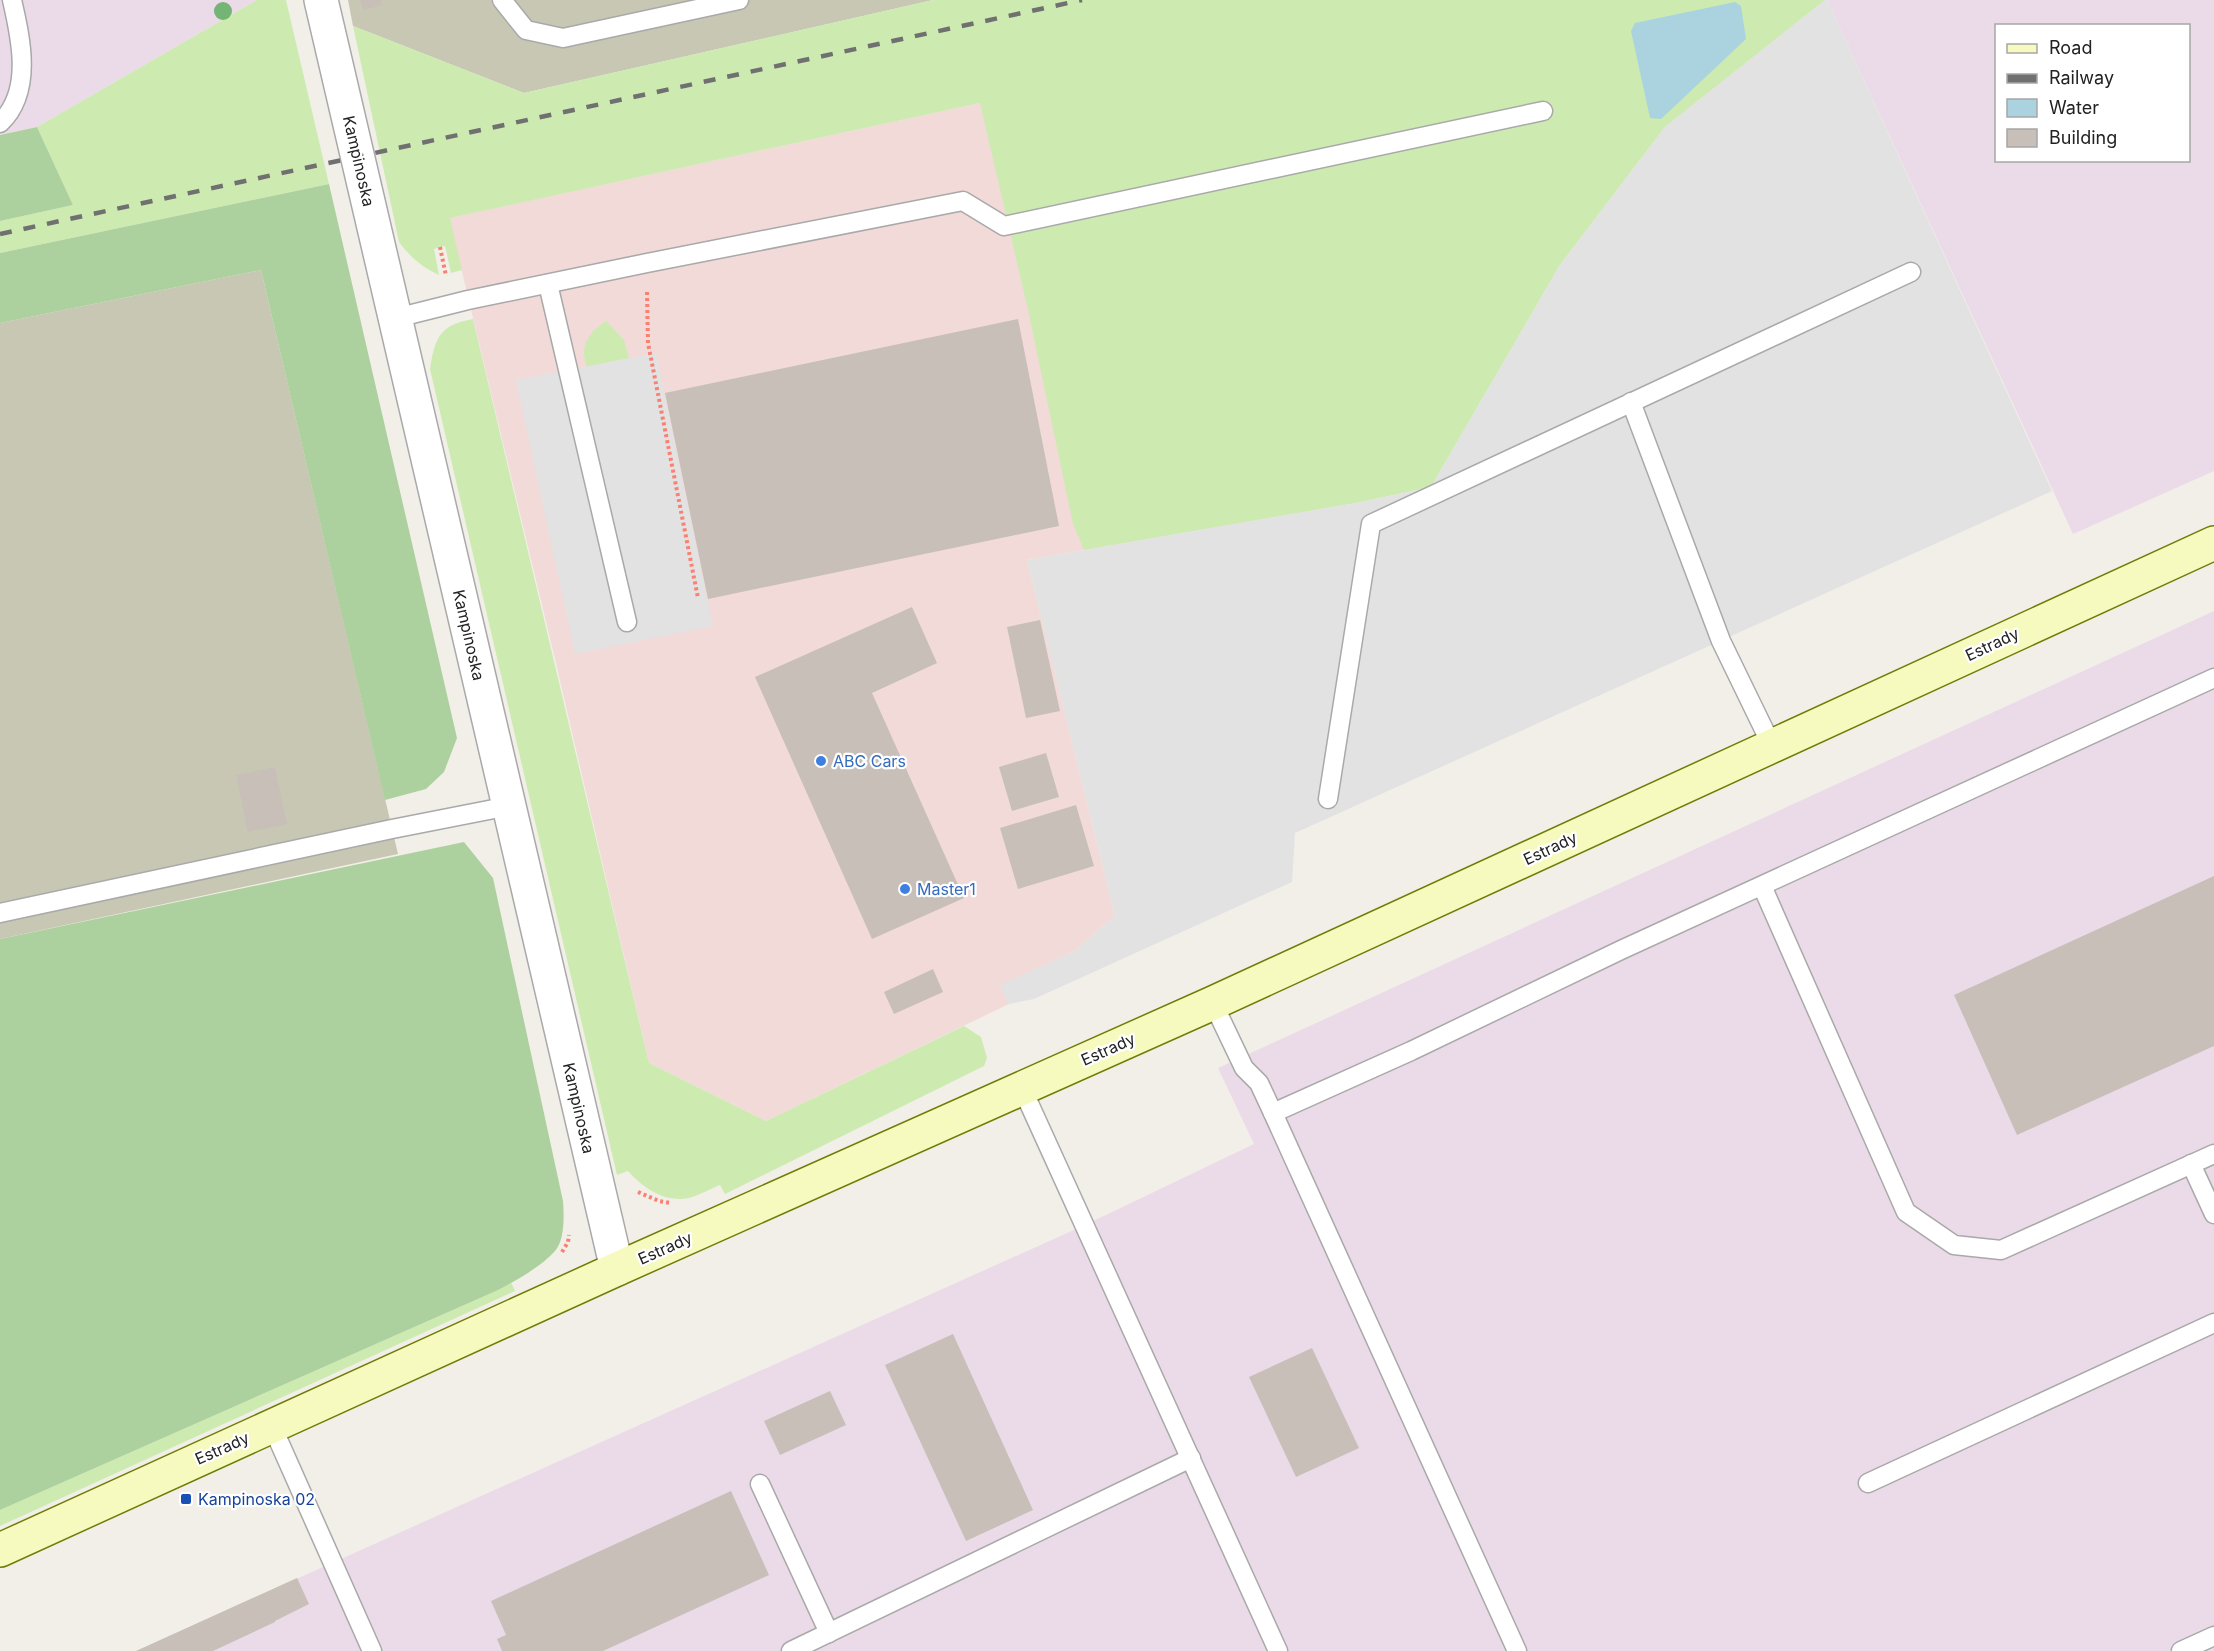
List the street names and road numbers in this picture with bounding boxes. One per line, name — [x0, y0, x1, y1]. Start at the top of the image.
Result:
street label: Kampinoska — [339, 114, 379, 208]
street label: Kampinoska — [449, 588, 489, 682]
street label: Estrady — [1962, 623, 2022, 665]
street label: Estrady — [1520, 827, 1580, 869]
street label: Estrady — [1078, 1028, 1138, 1070]
street label: Kampinoska — [559, 1061, 599, 1155]
street label: Estrady — [635, 1227, 695, 1269]
street label: Estrady — [192, 1427, 252, 1469]

